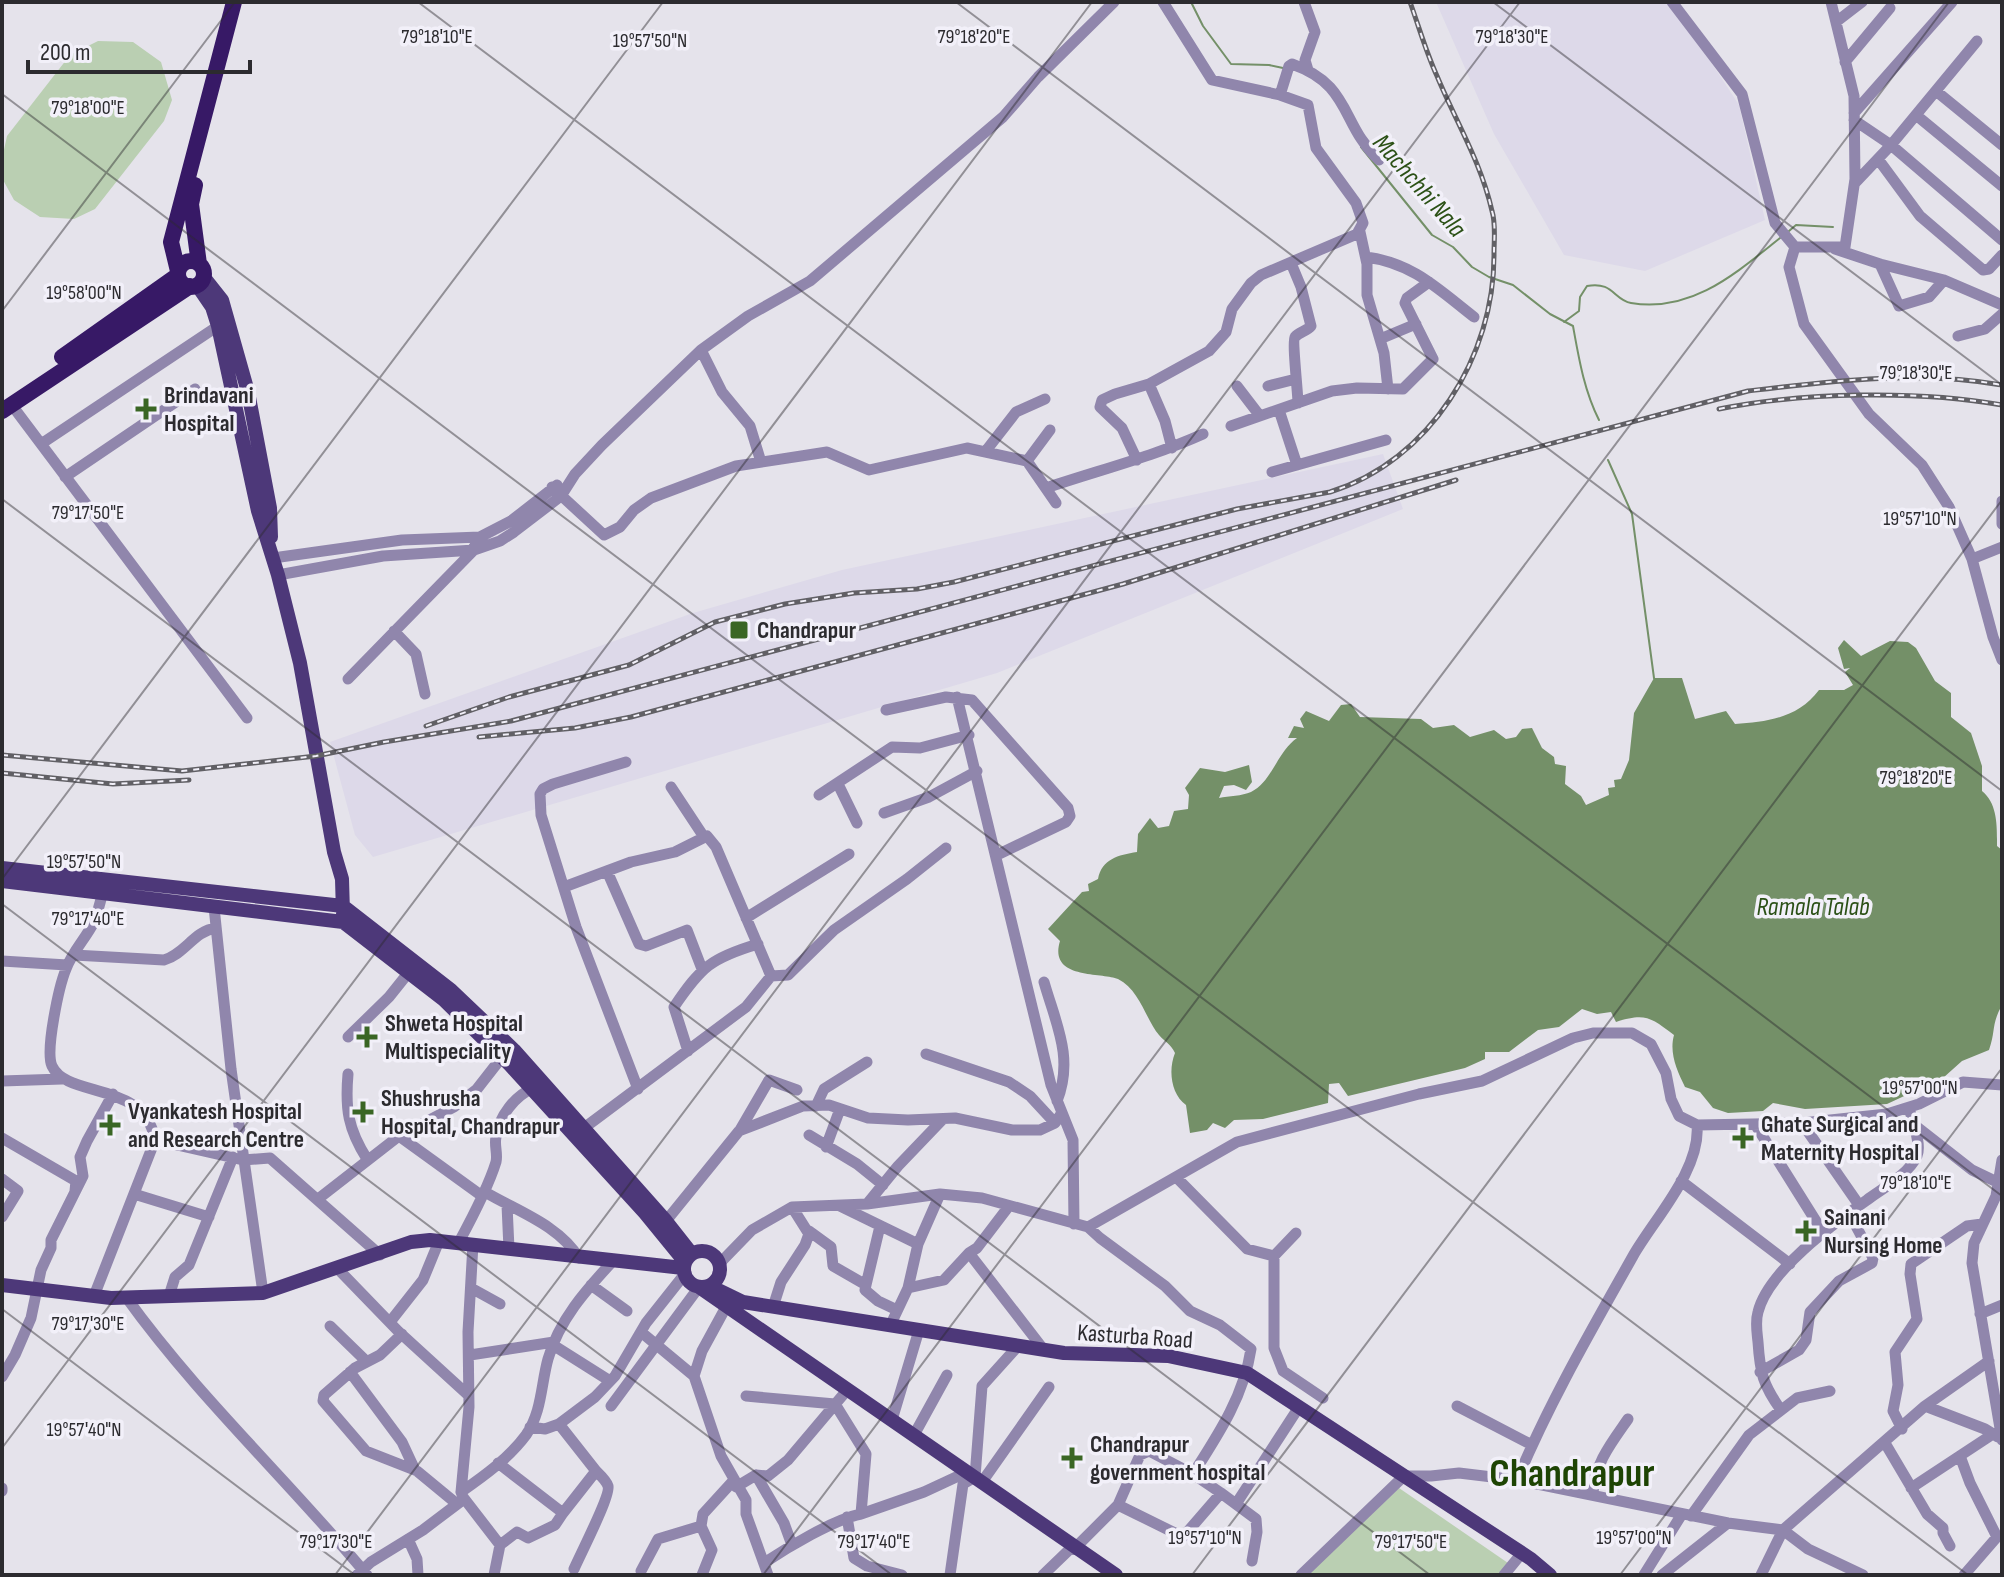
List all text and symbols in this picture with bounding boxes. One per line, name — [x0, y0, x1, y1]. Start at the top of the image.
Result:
scale bar — [28, 24, 250, 74]
text: 79°18'10"E — [401, 25, 473, 49]
text: 79°18'20"E — [938, 25, 1010, 49]
text: 79°18'30"E — [1476, 25, 1548, 49]
text: 19°57'50"N — [613, 29, 687, 53]
text: 200 m — [40, 38, 91, 67]
text: 79°18'00"E — [51, 96, 125, 120]
water label: Machchhi Nala — [1366, 128, 1472, 244]
text: 19°58'00"N — [46, 281, 122, 305]
text: 79°18'30"E — [1880, 361, 1952, 385]
place label: Brindavani Hospital — [164, 381, 254, 438]
marker: Brindavani Hospital — [135, 398, 157, 420]
text: 79°17'50"E — [52, 501, 124, 525]
text: 19°57'10"N — [1883, 507, 1957, 531]
place label: Chandrapur — [757, 616, 857, 645]
marker: Chandrapur — [728, 619, 750, 641]
text: 79°18'20"E — [1880, 766, 1952, 790]
text: 19°57'50"N — [47, 850, 121, 874]
water label: Ramala Talab — [1756, 892, 1870, 923]
text: 79°17'40"E — [52, 907, 124, 931]
place label: Shweta Hospital Multispeciality — [385, 1009, 523, 1066]
marker: Shweta Hospital Multispeciality — [356, 1026, 378, 1048]
text: 19°57'00"N — [1882, 1076, 1958, 1100]
place label: Shushrusha Hospital, Chandrapur — [381, 1084, 560, 1141]
place label: Vyankatesh Hospital and Research Centre — [128, 1097, 304, 1154]
marker: Shushrusha Hospital, Chandrapur — [352, 1101, 374, 1123]
place label: Ghate Surgical and Maternity Hospital — [1761, 1110, 1919, 1167]
marker: Vyankatesh Hospital and Research Centre — [99, 1114, 121, 1136]
marker: Ghate Surgical and Maternity Hospital — [1732, 1127, 1754, 1149]
text: 79°18'10"E — [1880, 1171, 1952, 1195]
place label: Sainani Nursing Home — [1824, 1203, 1943, 1260]
marker: Sainani Nursing Home — [1795, 1220, 1817, 1242]
text: 79°17'30"E — [52, 1312, 124, 1336]
street label: Kasturba Road — [1076, 1318, 1194, 1355]
text: 19°57'40"N — [47, 1418, 121, 1442]
place label: Chandrapur government hospital — [1090, 1430, 1265, 1487]
marker: Chandrapur government hospital — [1061, 1447, 1083, 1469]
district label: Chandrapur — [1489, 1450, 1655, 1498]
text: 19°57'10"N — [1168, 1526, 1242, 1550]
text: 19°57'00"N — [1596, 1526, 1672, 1550]
text: 79°17'30"E — [300, 1530, 372, 1554]
text: 79°17'40"E — [838, 1530, 910, 1554]
text: 79°17'50"E — [1375, 1530, 1447, 1554]

